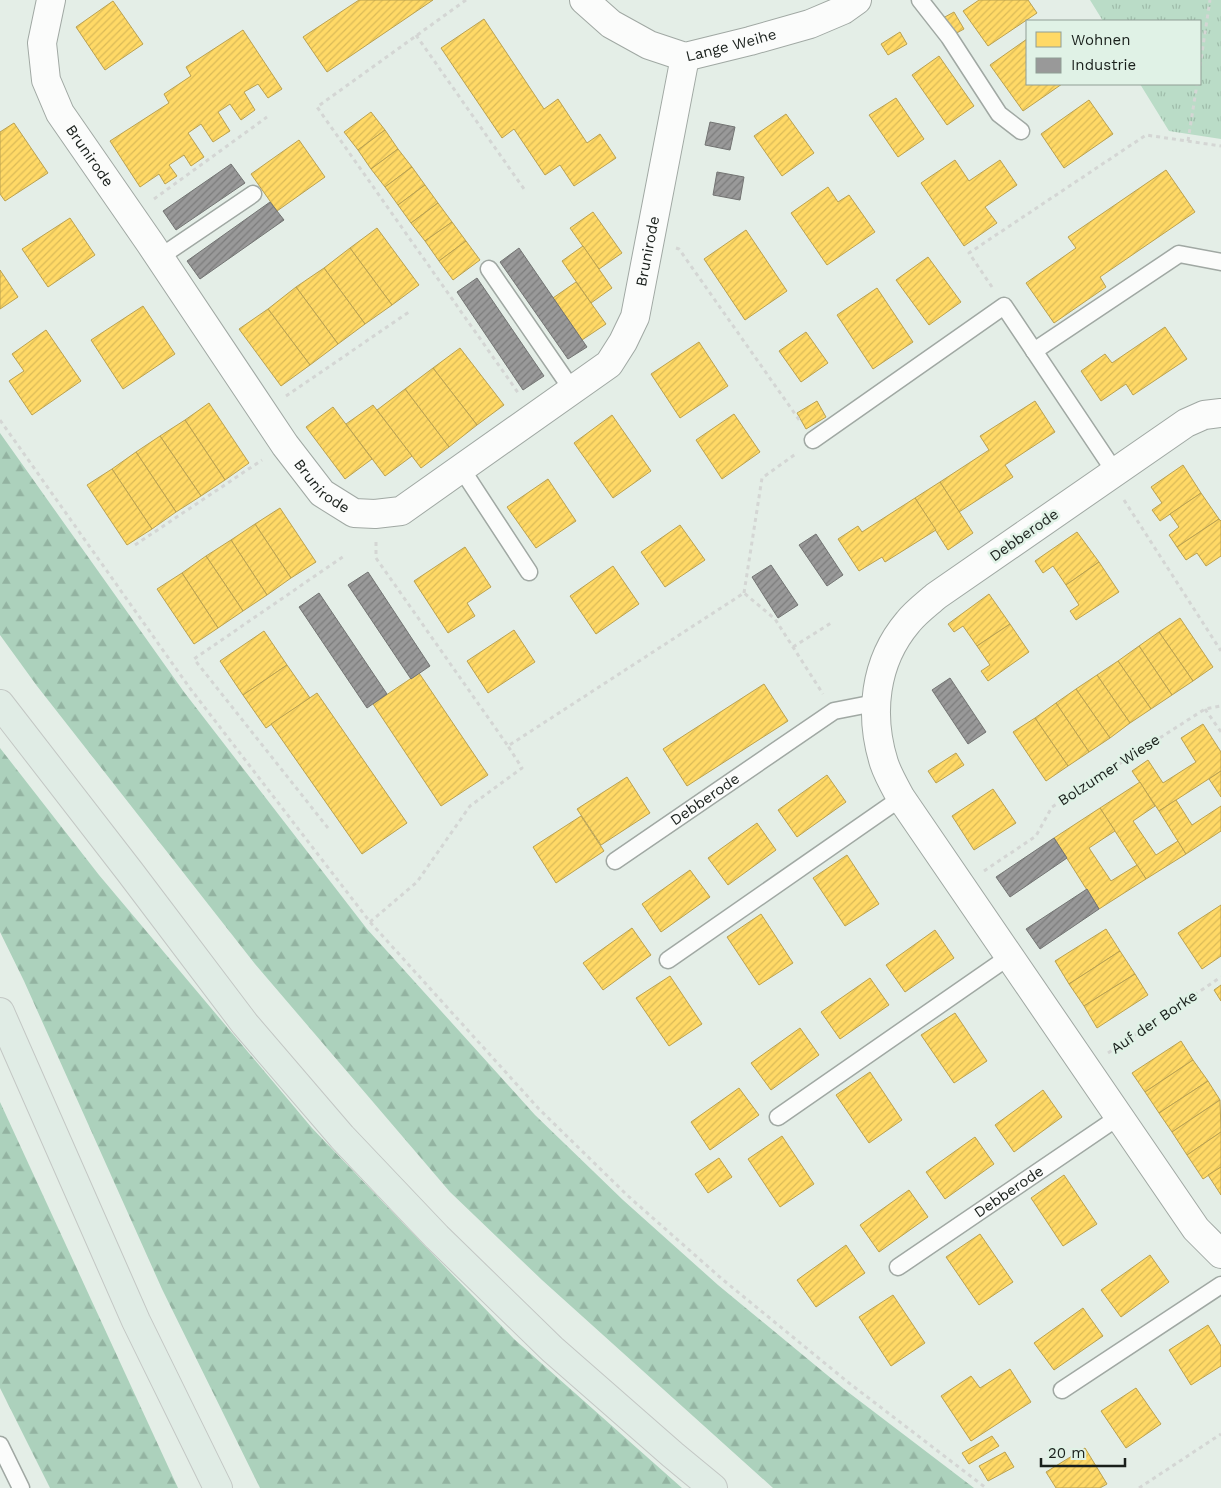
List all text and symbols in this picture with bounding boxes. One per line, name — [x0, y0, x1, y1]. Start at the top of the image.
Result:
legend — [1026, 20, 1201, 85]
street label: Lange Weihe — [684, 25, 778, 65]
text: Wohnen — [1071, 31, 1130, 49]
text: Industrie — [1071, 56, 1136, 74]
street label: Brunirode — [62, 121, 117, 190]
street label: Brunirode — [632, 215, 663, 288]
street label: Brunirode — [290, 456, 353, 517]
street label: Debberode — [986, 505, 1062, 565]
street label: Bolzumer Wiese — [1055, 730, 1163, 810]
street label: Debberode — [667, 769, 743, 829]
street label: Auf der Borke — [1107, 987, 1201, 1057]
street label: Debberode — [971, 1162, 1047, 1222]
scale bar — [1041, 1436, 1125, 1468]
text: 20 m — [1048, 1444, 1086, 1462]

